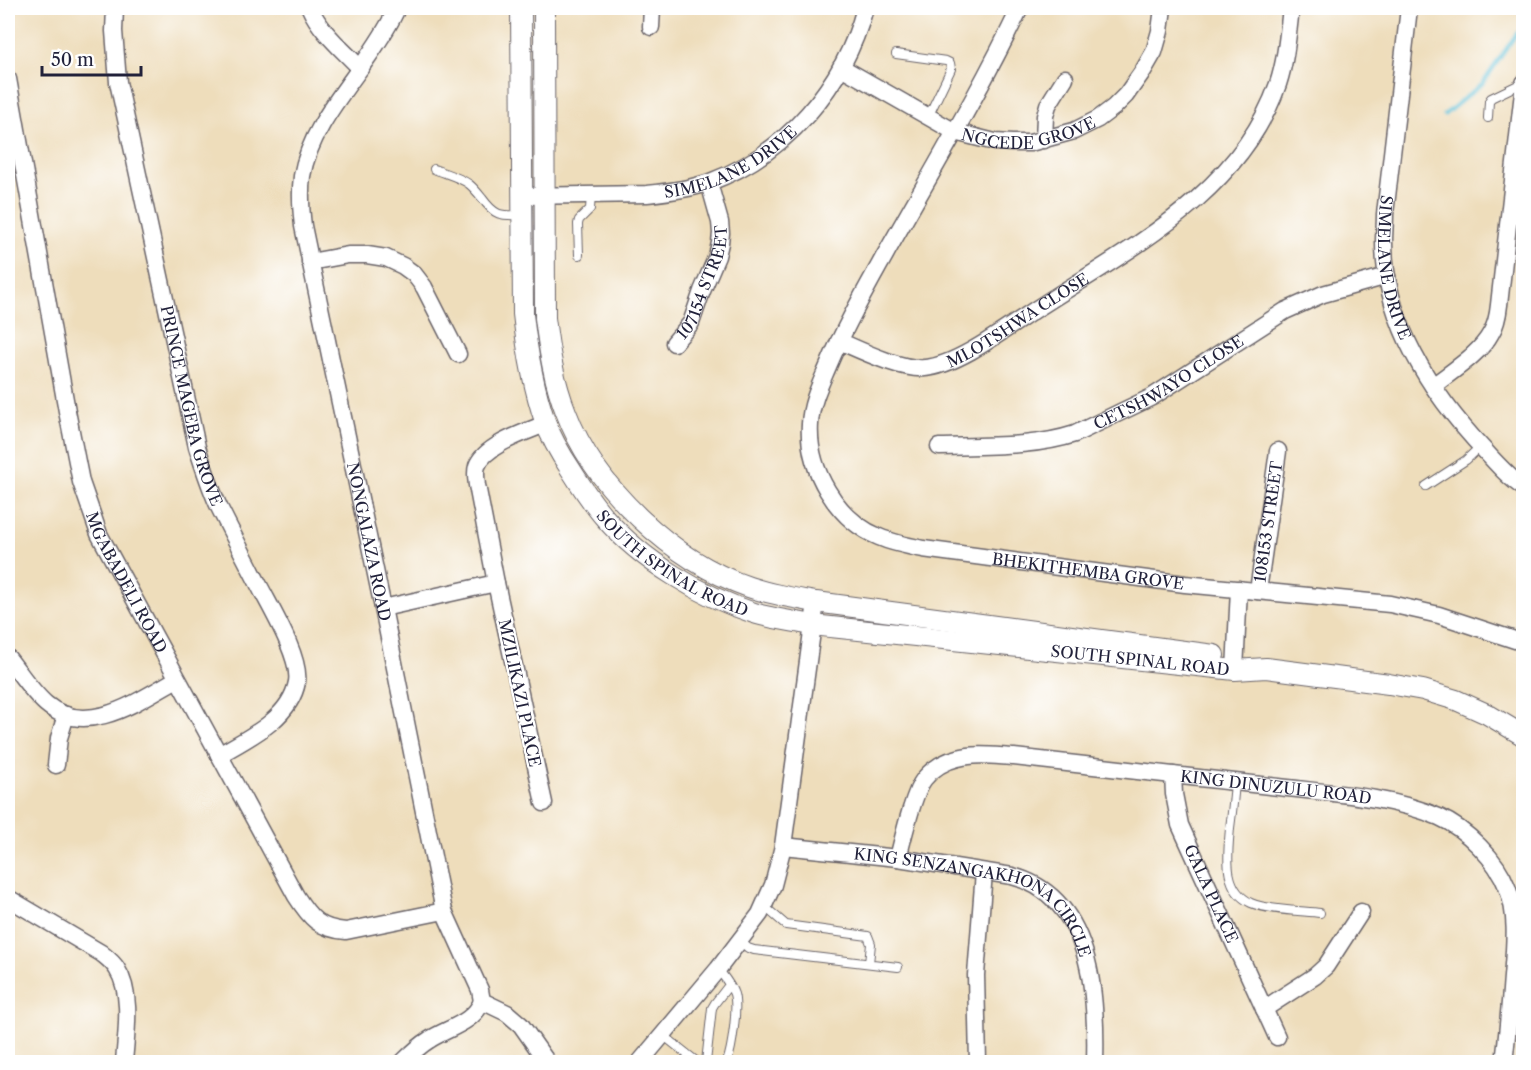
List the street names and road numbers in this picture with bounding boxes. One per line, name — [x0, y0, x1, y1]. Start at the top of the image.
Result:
street label: NGCEDE GROVE — [959, 112, 1099, 153]
street label: SIMELANE DRIVE — [663, 121, 801, 202]
street label: SIMELANE DRIVE — [1374, 194, 1416, 343]
street label: 107154 STREET — [672, 224, 731, 343]
street label: MLOTSHWA CLOSE — [943, 268, 1092, 372]
street label: PRINCE MAGEBA GROVE — [157, 303, 227, 509]
street label: CETSHWAYO CLOSE — [1090, 331, 1247, 434]
street label: 108153 STREET — [1249, 460, 1286, 584]
street label: NONGALAZA ROAD — [343, 461, 395, 623]
street label: SOUTH SPINAL ROAD — [592, 506, 751, 620]
street label: MGABADELI ROAD — [82, 509, 172, 656]
street label: BHEKITHEMBA GROVE — [991, 548, 1185, 594]
street label: MZILIKAZI PLACE — [495, 617, 545, 769]
street label: SOUTH SPINAL ROAD — [1050, 640, 1231, 679]
street label: KING DINUZULU ROAD — [1179, 766, 1373, 808]
street label: GALA PLACE — [1180, 841, 1243, 946]
street label: KING SENZANGAKHONA CIRCLE — [853, 843, 1095, 959]

